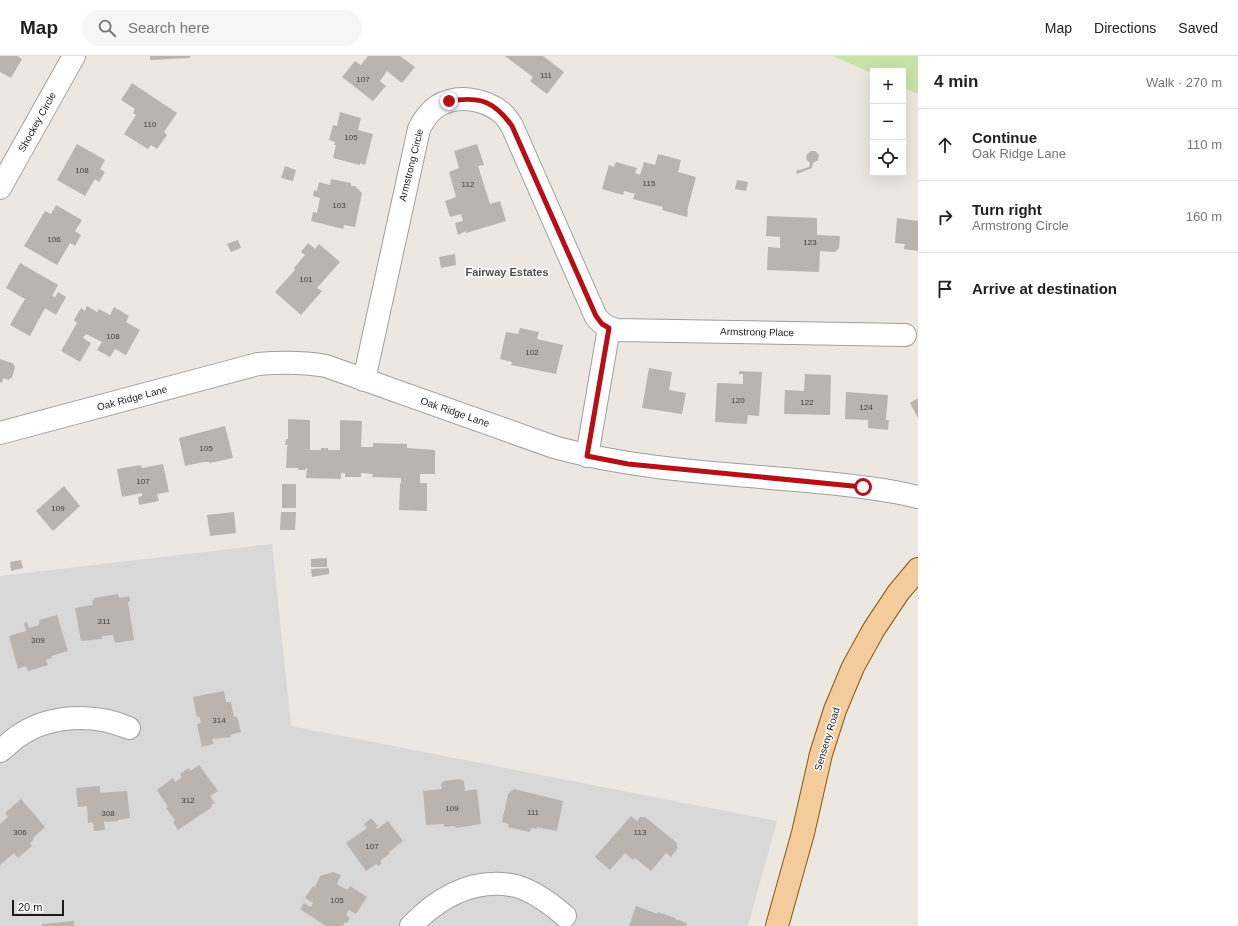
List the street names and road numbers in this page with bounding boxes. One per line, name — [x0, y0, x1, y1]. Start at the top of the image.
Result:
street label: Shockey Circle — [16, 90, 58, 154]
street label: Armstrong Circle — [397, 127, 425, 202]
street label: Armstrong Place — [720, 326, 794, 338]
street label: Oak Ridge Lane — [96, 383, 169, 413]
street label: Oak Ridge Lane — [419, 395, 491, 429]
street label: Senseny Road — [812, 706, 842, 772]

